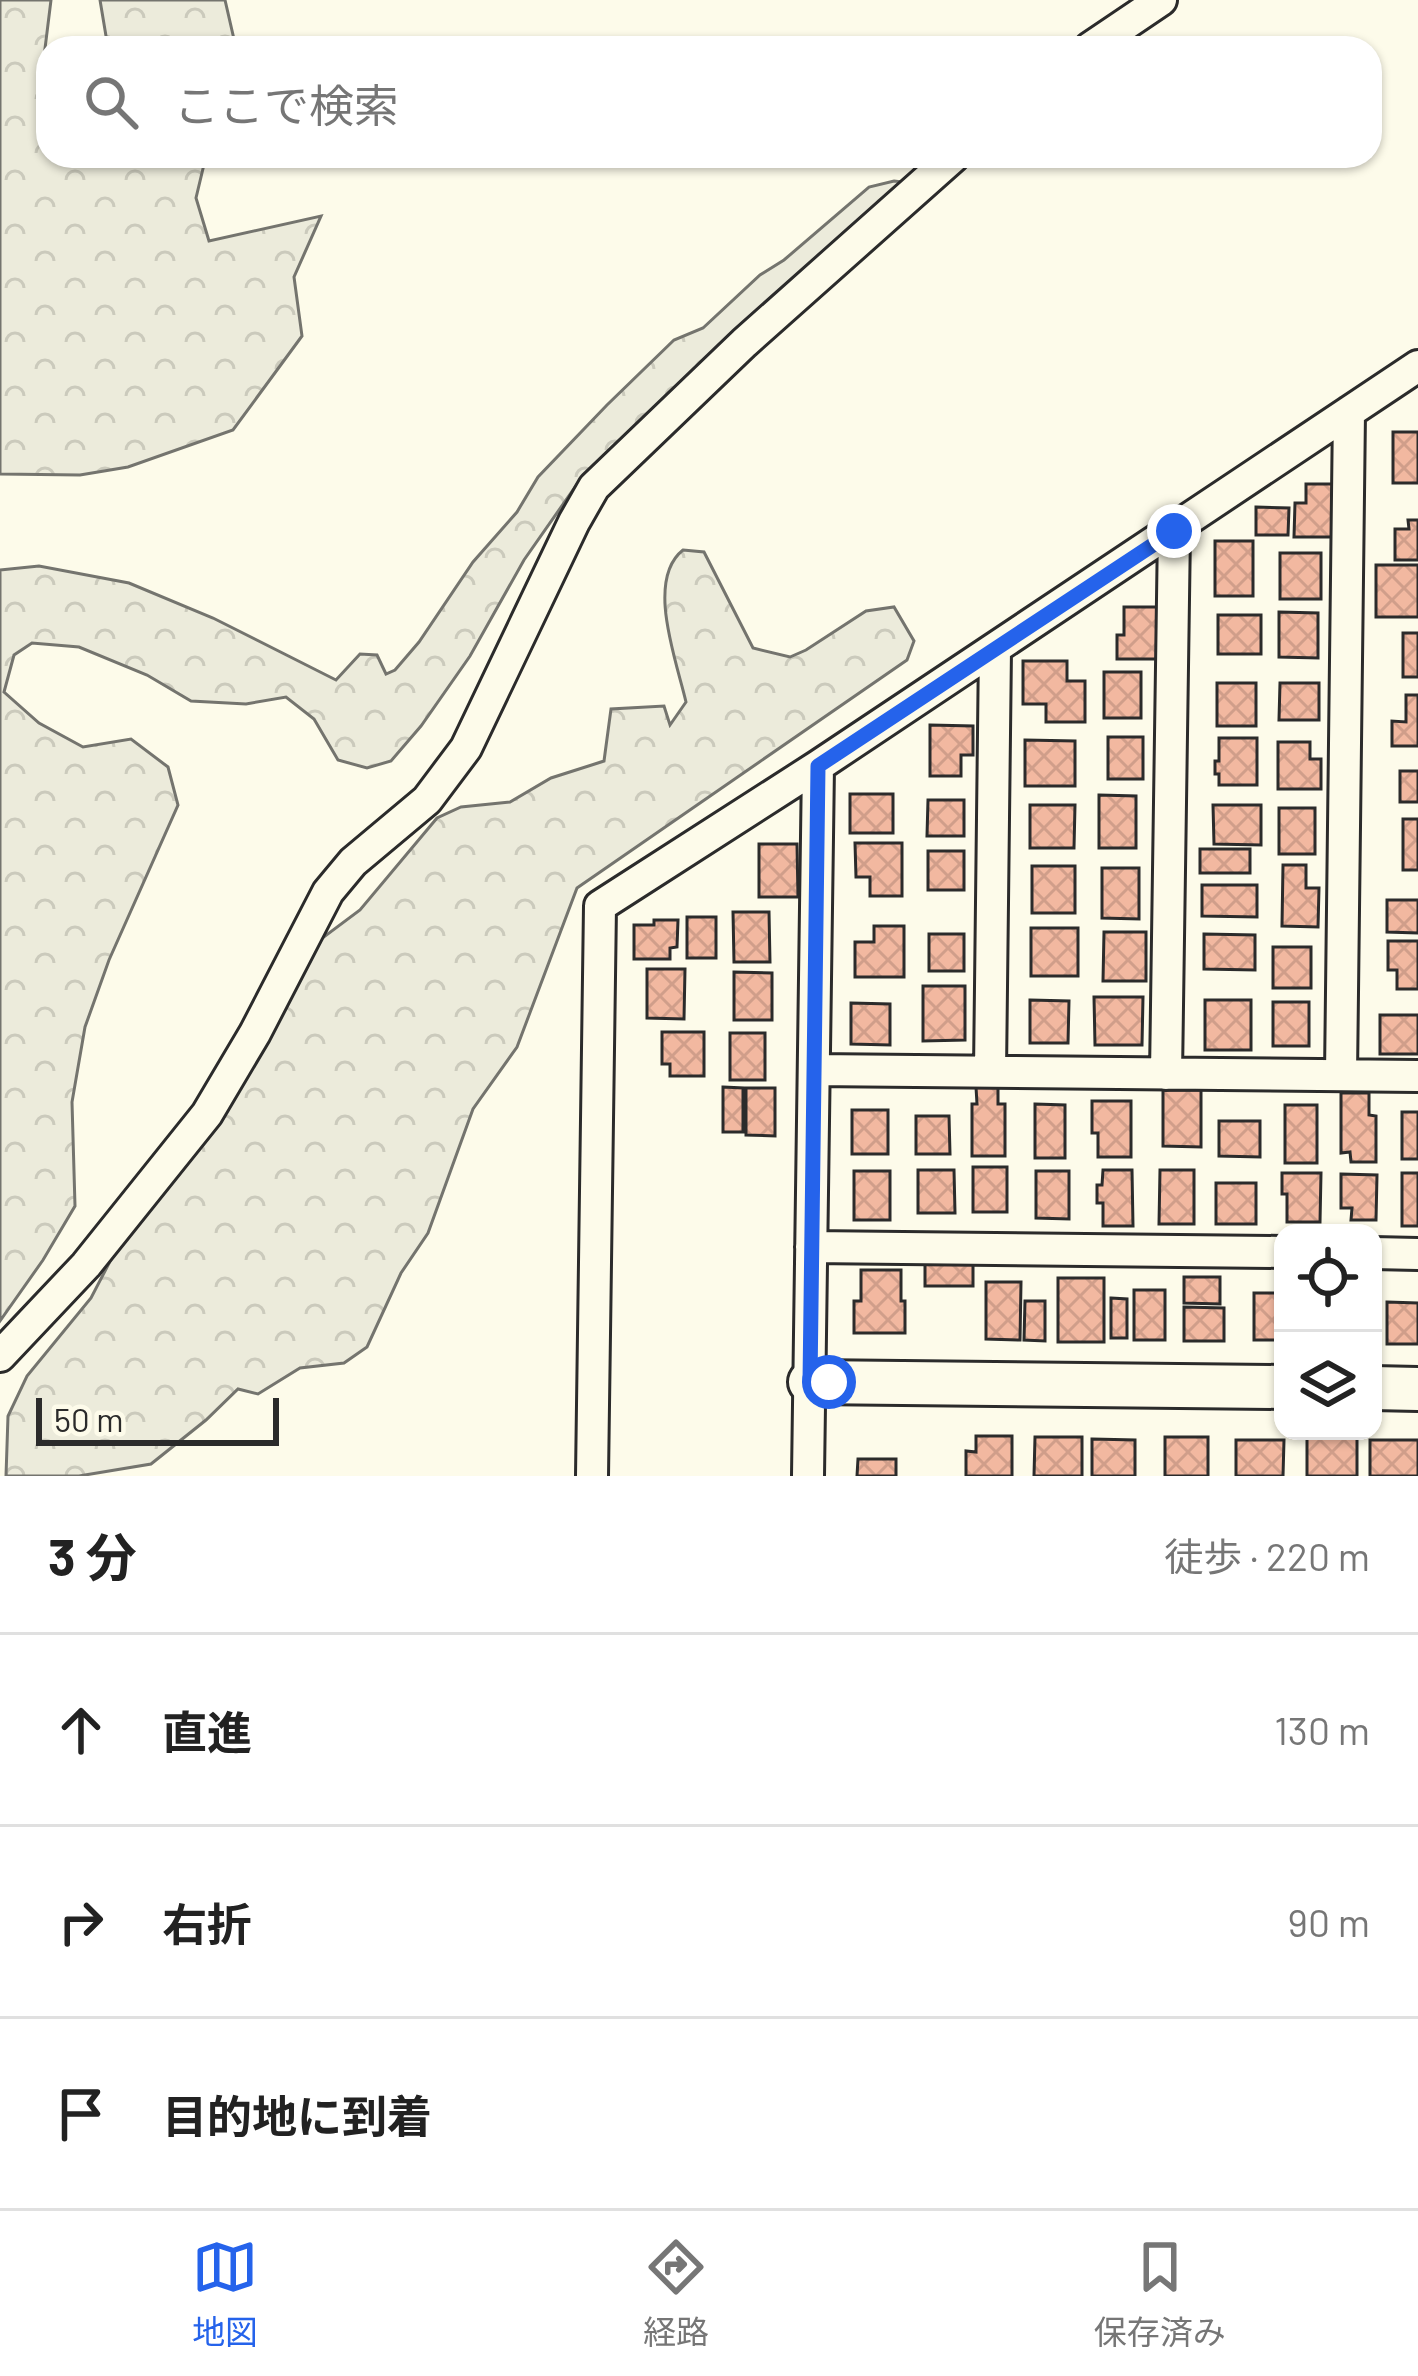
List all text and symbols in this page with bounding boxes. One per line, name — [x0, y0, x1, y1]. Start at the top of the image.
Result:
search box — [36, 36, 1382, 168]
icon: search — [78, 69, 144, 135]
text: ここで検索 — [174, 77, 399, 131]
route end — [1147, 504, 1201, 558]
map controls — [1274, 1224, 1382, 1440]
button: locate — [1274, 1224, 1382, 1332]
button: layers — [1274, 1332, 1382, 1440]
route start — [802, 1355, 856, 1409]
scale bar — [36, 1392, 279, 1445]
text: 50 m — [54, 1399, 124, 1439]
text: 3 分 — [48, 1525, 137, 1586]
text: 徒歩 · 220 m — [1164, 1532, 1370, 1579]
icon: ahead — [48, 1697, 114, 1763]
text: 直進 — [162, 1704, 252, 1758]
text: 130 m — [1274, 1706, 1370, 1753]
icon: right — [48, 1889, 114, 1955]
text: 右折 — [162, 1896, 252, 1950]
text: 90 m — [1288, 1898, 1370, 1945]
icon: arrive — [48, 2081, 114, 2147]
text: 目的地に到着 — [162, 2088, 432, 2142]
tab: 地図 — [192, 2234, 258, 2354]
tab: 経路 — [643, 2234, 709, 2354]
tab: 保存済み — [1094, 2234, 1226, 2354]

